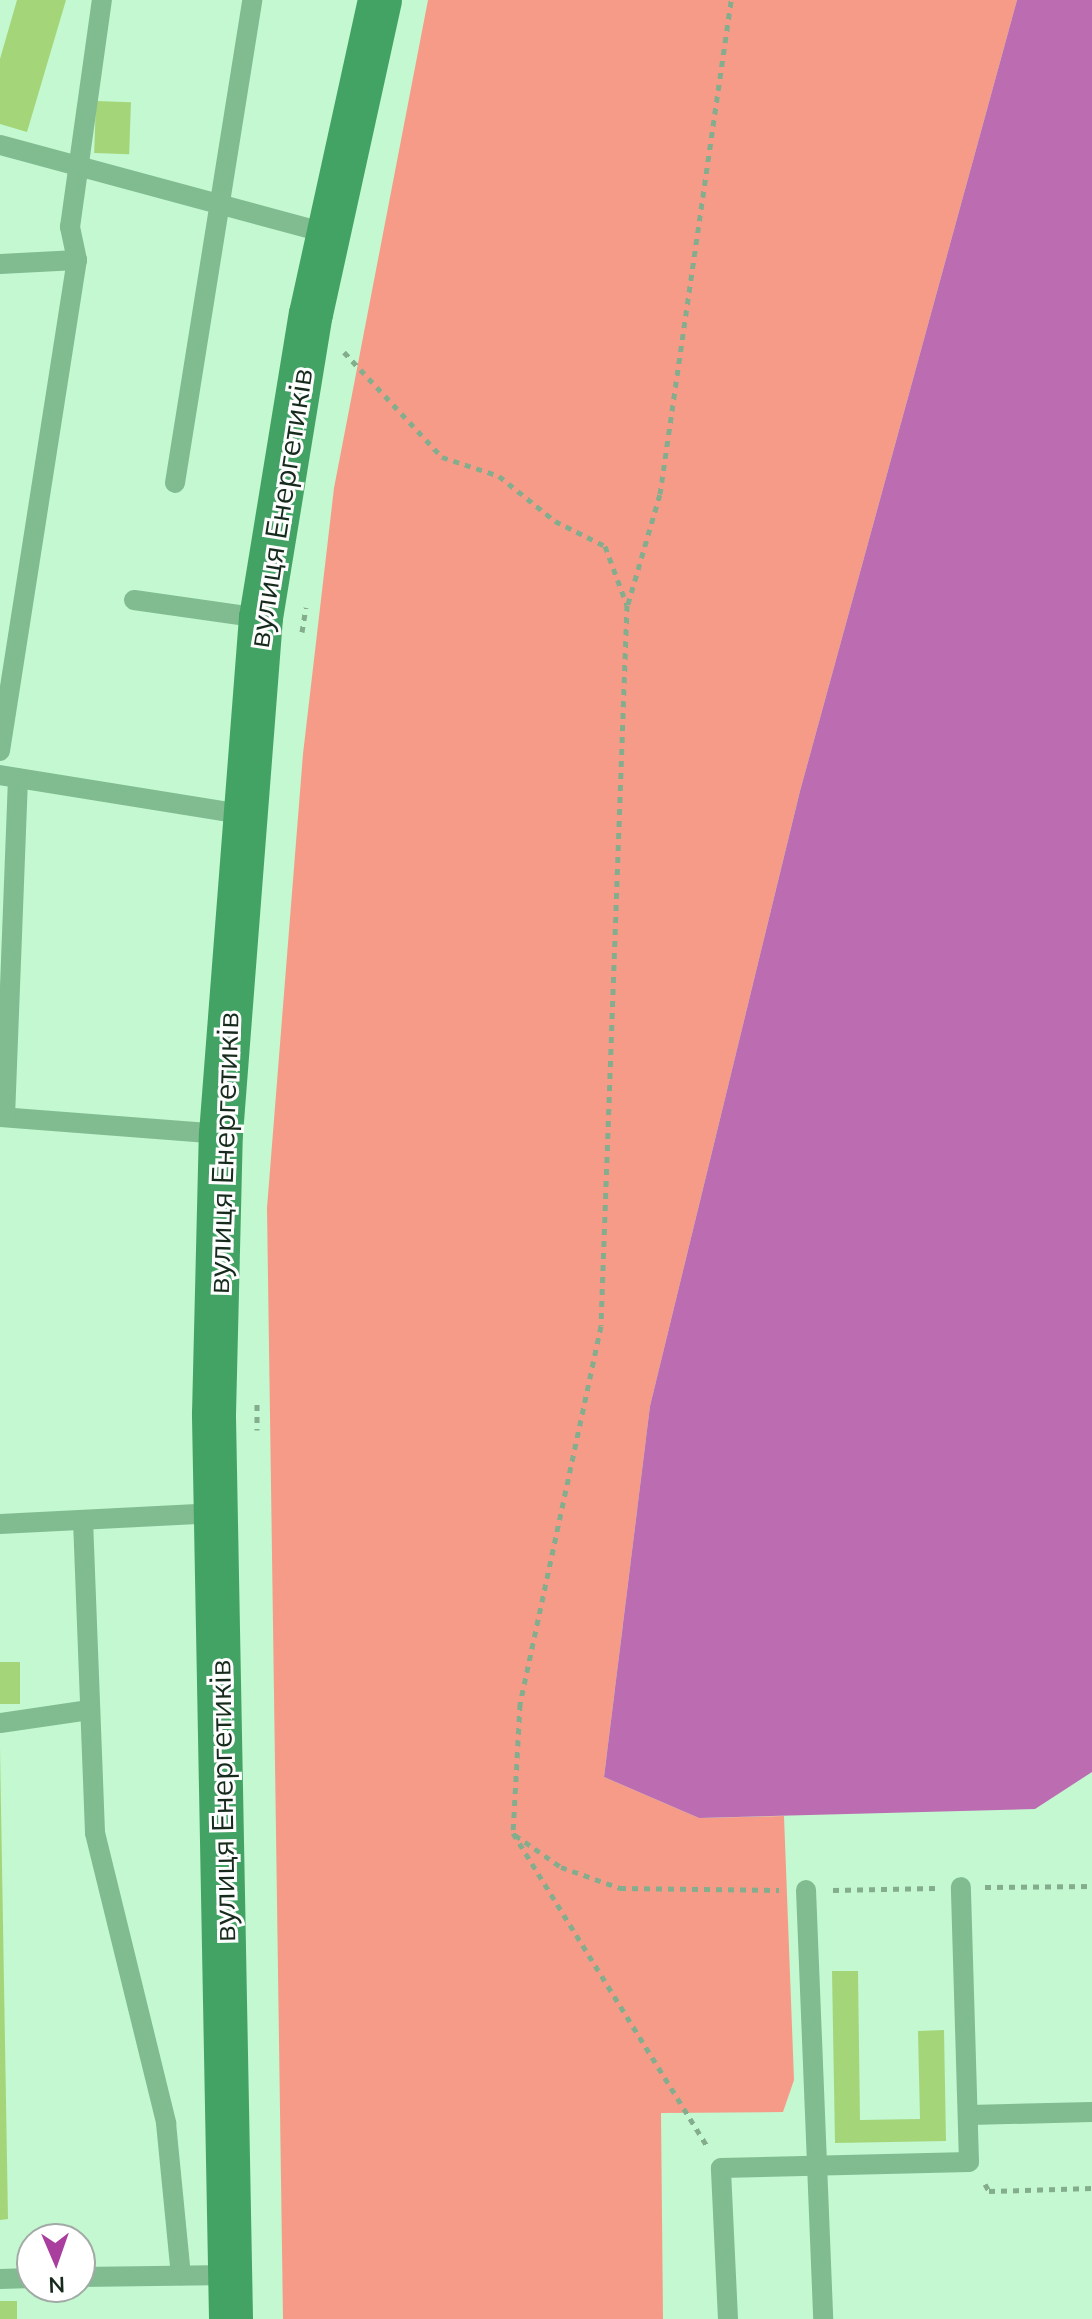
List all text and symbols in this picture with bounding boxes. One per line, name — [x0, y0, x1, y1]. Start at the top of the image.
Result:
street label: вулиця Енергетиків — [240, 366, 320, 650]
street label: вулиця Енергетиків — [200, 1011, 246, 1295]
street label: вулиця Енергетиків — [202, 1659, 242, 1943]
north arrow — [16, 2223, 96, 2303]
text: N — [48, 2271, 66, 2299]

